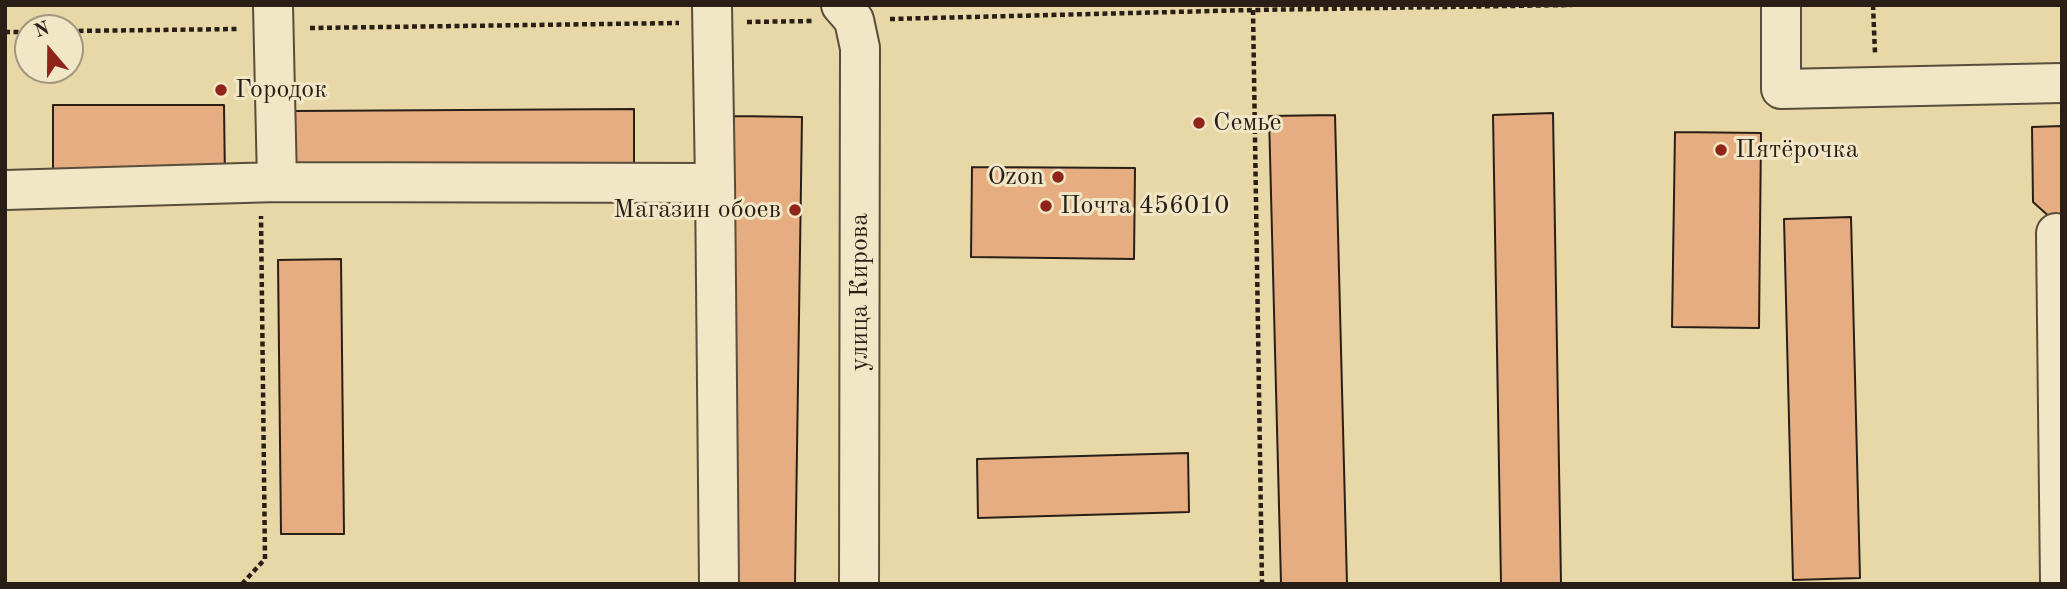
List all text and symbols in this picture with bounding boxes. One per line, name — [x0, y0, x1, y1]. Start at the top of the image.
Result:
north arrow — [14, 14, 84, 84]
text: N — [32, 19, 52, 42]
place label: Городок — [235, 74, 327, 106]
marker: Городок — [213, 82, 229, 98]
place label: Семье — [1213, 107, 1281, 139]
marker: Семье — [1191, 115, 1207, 131]
place label: Пятёрочка — [1735, 134, 1858, 166]
marker: Пятёрочка — [1713, 142, 1729, 158]
place label: Ozon — [987, 161, 1044, 193]
marker: Ozon — [1050, 169, 1066, 185]
place label: Почта 456010 — [1060, 190, 1229, 222]
place label: Магазин обоев — [613, 194, 781, 226]
marker: Почта 456010 — [1038, 198, 1054, 214]
marker: Магазин обоев — [787, 202, 803, 218]
street label: улица Кирова — [844, 213, 876, 371]

